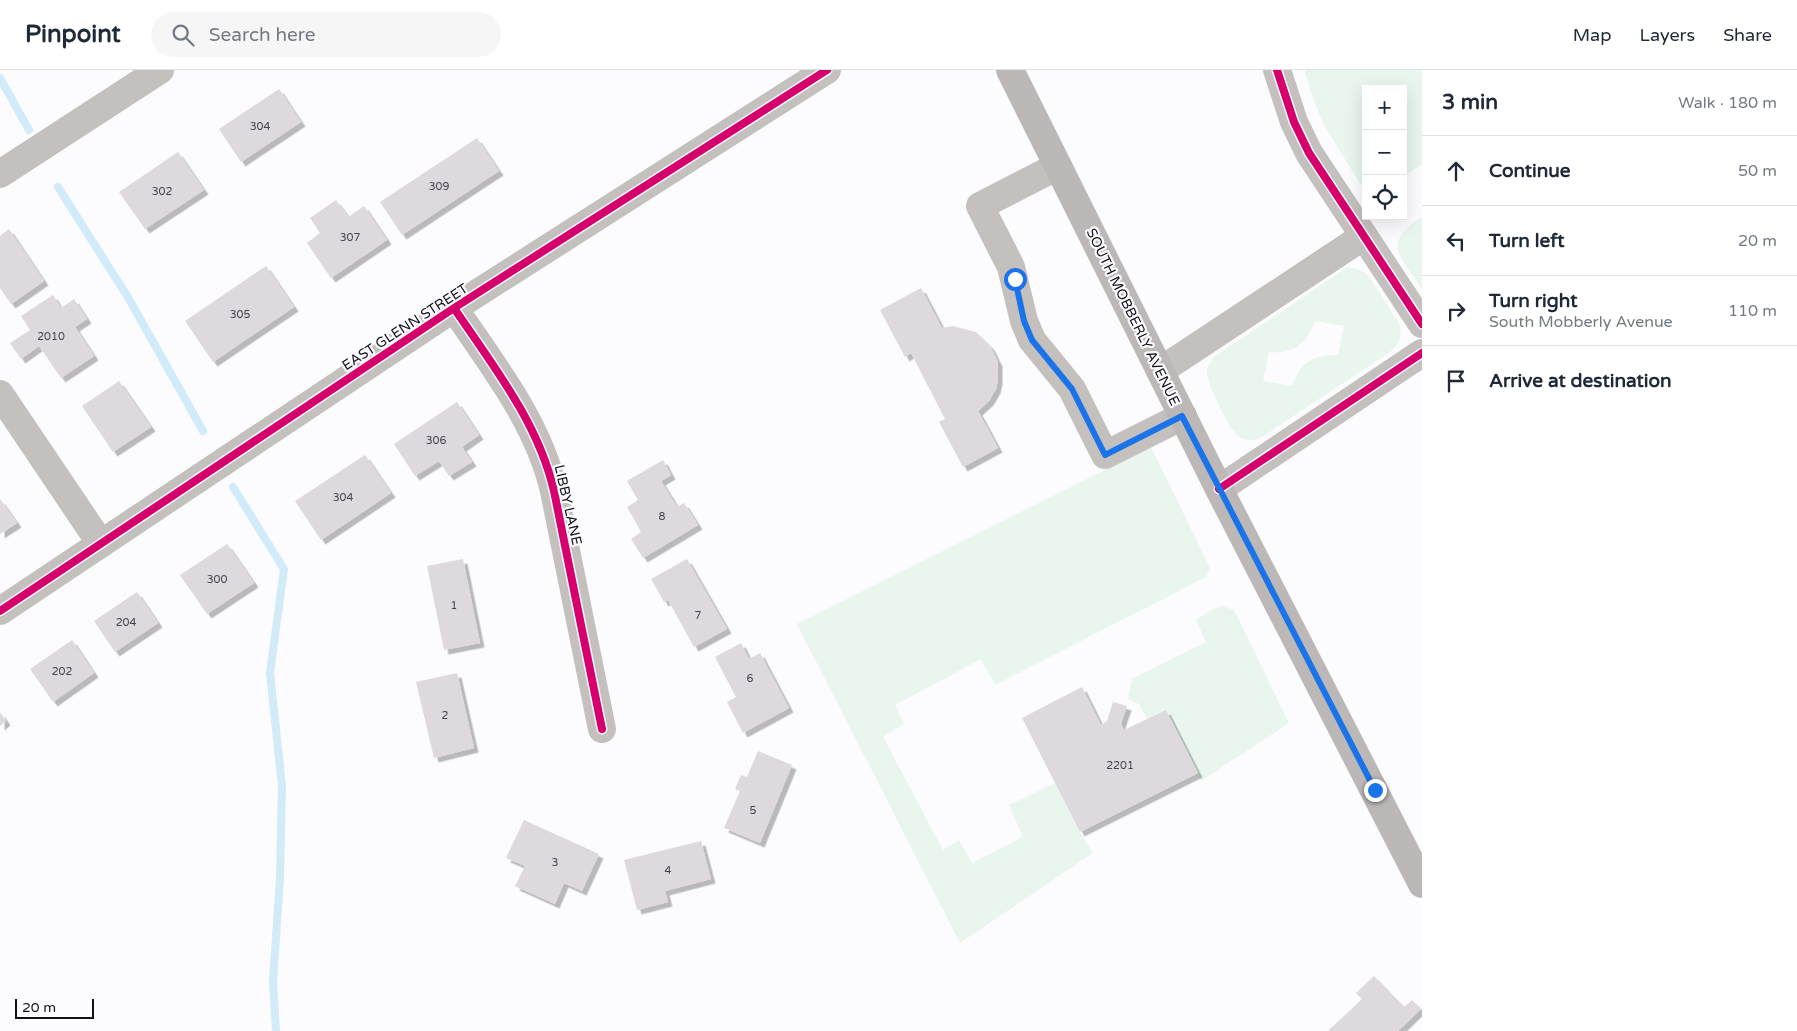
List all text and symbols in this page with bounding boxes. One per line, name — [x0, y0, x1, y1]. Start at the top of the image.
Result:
search box — [151, 12, 501, 57]
text: Pinpoint — [25, 20, 121, 49]
icon: search — [169, 21, 197, 49]
text: Search here — [209, 24, 316, 46]
text: Map — [1573, 24, 1612, 46]
text: Layers — [1640, 24, 1695, 46]
text: Share — [1723, 24, 1772, 46]
map controls — [1362, 85, 1407, 220]
button: + — [1362, 85, 1407, 130]
text: 3 min — [1442, 90, 1498, 115]
text: Walk · 180 m — [1678, 93, 1777, 113]
house number: 304 — [250, 120, 270, 133]
button: − — [1362, 130, 1407, 175]
icon: ahead — [1442, 157, 1470, 185]
text: Continue — [1489, 160, 1571, 182]
text: 50 m — [1738, 161, 1777, 181]
button: locate — [1362, 175, 1407, 220]
house number: 309 — [429, 180, 449, 193]
house number: 302 — [152, 185, 172, 198]
street label: SOUTH MOBBERLY AVENUE — [1083, 226, 1183, 409]
icon: left — [1442, 227, 1470, 255]
text: Turn left — [1489, 230, 1565, 252]
house number: 307 — [340, 231, 360, 244]
text: 20 m — [1738, 231, 1777, 251]
route start — [1004, 268, 1027, 291]
street label: EAST GLENN STREET — [339, 280, 471, 374]
text: Turn right — [1489, 290, 1577, 312]
icon: right — [1442, 297, 1470, 325]
text: 110 m — [1728, 301, 1777, 321]
house number: 305 — [230, 308, 250, 321]
text: South Mobberly Avenue — [1489, 312, 1673, 332]
house number: 2010 — [37, 330, 65, 343]
icon: arrive — [1442, 367, 1470, 395]
text: Arrive at destination — [1489, 370, 1672, 392]
house number: 306 — [426, 434, 446, 447]
street label: LIBBY LANE — [550, 463, 586, 547]
house number: 304 — [333, 491, 353, 504]
house number: 8 — [659, 510, 666, 523]
house number: 300 — [207, 573, 227, 586]
house number: 1 — [451, 599, 457, 612]
house number: 7 — [695, 609, 702, 622]
house number: 204 — [116, 616, 136, 629]
house number: 202 — [52, 665, 72, 678]
house number: 6 — [747, 672, 754, 685]
house number: 2 — [442, 709, 449, 722]
house number: 2201 — [1106, 759, 1134, 772]
route end — [1364, 779, 1387, 802]
house number: 5 — [750, 804, 757, 817]
house number: 3 — [552, 856, 559, 869]
house number: 4 — [665, 864, 672, 877]
scale bar — [15, 996, 94, 1019]
text: 20 m — [22, 999, 56, 1016]

